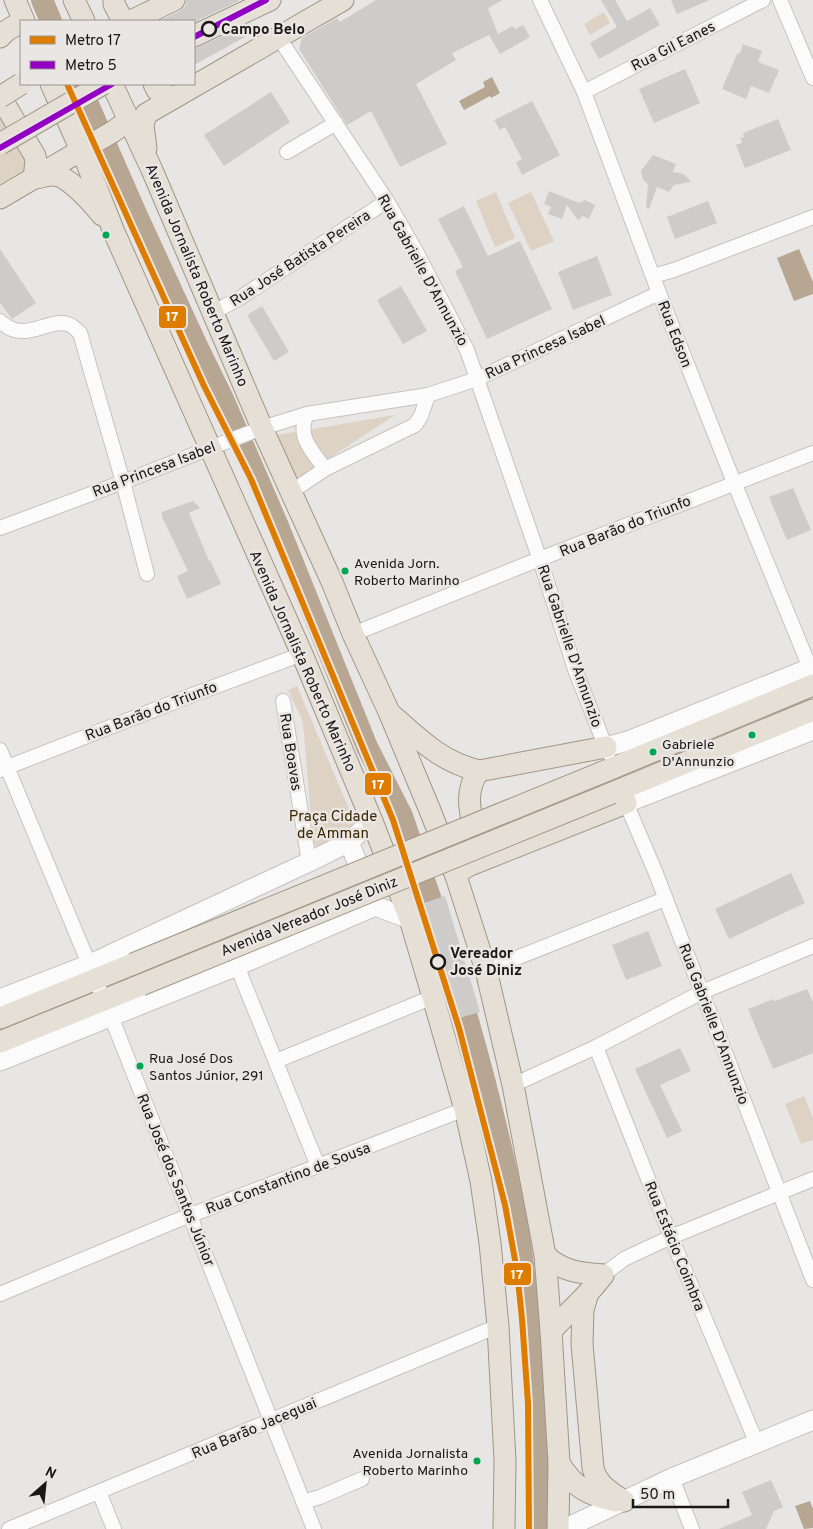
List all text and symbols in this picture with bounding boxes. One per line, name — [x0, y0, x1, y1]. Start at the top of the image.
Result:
street label: Rua Gil Eanes — [628, 18, 719, 77]
legend — [20, 20, 195, 85]
marker: Campo Belo — [201, 21, 217, 37]
place label: Campo Belo — [221, 21, 305, 40]
text: Metro 17 — [65, 32, 121, 51]
text: Metro 5 — [65, 57, 117, 76]
street label: Avenida Jornalista Roberto Marinho — [140, 161, 251, 390]
street label: Rua Gabrielle D'Annunzio — [372, 191, 471, 350]
street label: Rua José Batista Pereira — [227, 207, 375, 312]
unlabelled marker — [101, 230, 111, 240]
street label: Rua Edson — [652, 298, 695, 371]
line badge: 17 — [158, 305, 187, 329]
text: 17 — [165, 309, 179, 326]
street label: Rua Princesa Isabel — [482, 312, 609, 385]
street label: Rua Princesa Isabel — [90, 438, 219, 503]
street label: Rua Barão do Triunfo — [557, 492, 694, 562]
street label: Avenida Jornalista Roberto Marinho — [244, 548, 359, 775]
place label: Avenida Jorn. Roberto Marinho — [354, 556, 460, 590]
street label: Rua Gabrielle D'Annunzio — [532, 563, 605, 730]
marker: Avenida Jorn. Roberto Marinho — [340, 566, 350, 576]
street label: Rua Barão do Triunfo — [83, 678, 220, 746]
street label: Rua Boavas — [274, 712, 305, 792]
unlabelled marker — [747, 730, 757, 740]
place label: Gabriele D'Annunzio — [662, 737, 734, 771]
marker: Gabriele D'Annunzio — [648, 747, 658, 757]
line badge: 17 — [364, 772, 392, 796]
text: 17 — [371, 777, 385, 794]
park label: Praça Cidade de Amman — [289, 808, 377, 844]
street label: Avenida Vereador José Diniz — [218, 873, 401, 962]
street label: Rua Gabrielle D'Annunzio — [673, 941, 752, 1108]
place label: Vereador José Diniz — [450, 945, 522, 981]
marker: Vereador José Diniz — [430, 954, 446, 970]
place label: Rua José Dos Santos Júnior, 291 — [149, 1051, 264, 1085]
marker: Rua José Dos Santos Júnior, 291 — [135, 1061, 145, 1071]
street label: Rua José dos Santos Júnior — [131, 1091, 218, 1270]
street label: Rua Constantino de Sousa — [203, 1139, 374, 1220]
street label: Rua Estácio Coimbra — [639, 1179, 708, 1314]
line badge: 17 — [503, 1262, 532, 1286]
text: 17 — [510, 1267, 524, 1284]
street label: Rua Barão Jaceguai — [189, 1394, 320, 1464]
place label: Avenida Jornalista Roberto Marinho — [352, 1446, 468, 1480]
marker: Avenida Jornalista Roberto Marinho — [472, 1456, 482, 1466]
north arrow — [20, 1459, 70, 1509]
text: N — [42, 1464, 59, 1484]
scale bar — [633, 1476, 728, 1508]
text: 50 m — [640, 1486, 675, 1505]

